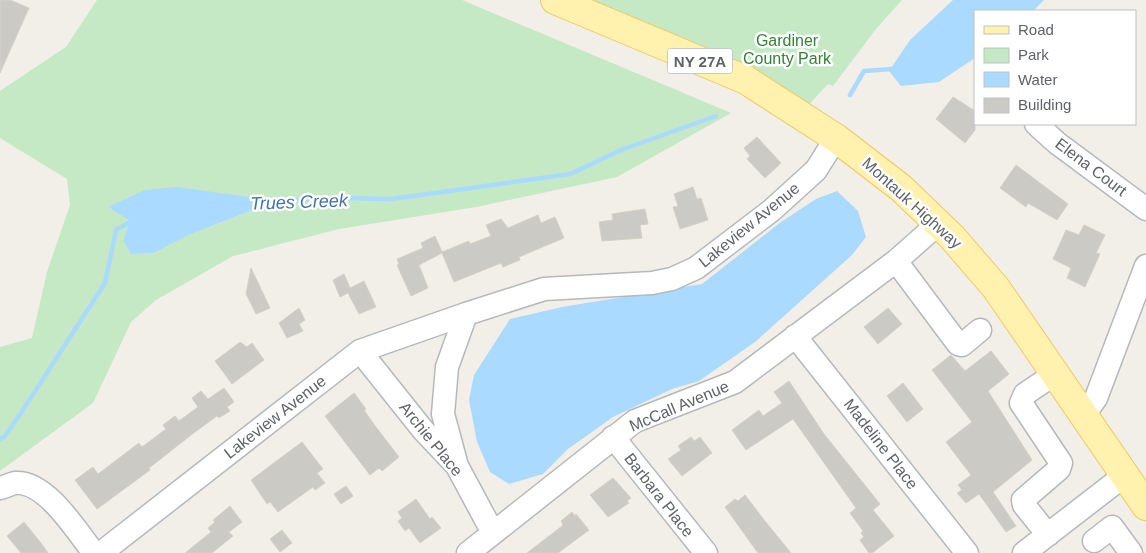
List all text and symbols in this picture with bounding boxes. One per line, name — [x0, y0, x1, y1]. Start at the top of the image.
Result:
legend — [974, 10, 1136, 125]
text: Road — [1018, 21, 1054, 38]
park label: Gardiner County Park — [743, 32, 832, 67]
text: Park — [1018, 46, 1049, 63]
road number: NY 27A — [668, 48, 732, 74]
text: Water — [1018, 71, 1057, 88]
text: Building — [1018, 96, 1071, 113]
street label: Elena Court — [1052, 135, 1130, 200]
street label: Montauk Highway — [859, 154, 965, 252]
street label: Lakeview Avenue — [695, 179, 803, 271]
water label: Trues Creek — [250, 190, 349, 214]
street label: Lakeview Avenue — [221, 372, 329, 462]
street label: McCall Avenue — [627, 377, 731, 435]
street label: Madeline Place — [841, 396, 921, 492]
street label: Archie Place — [396, 399, 466, 479]
street label: Barbara Place — [621, 450, 697, 540]

